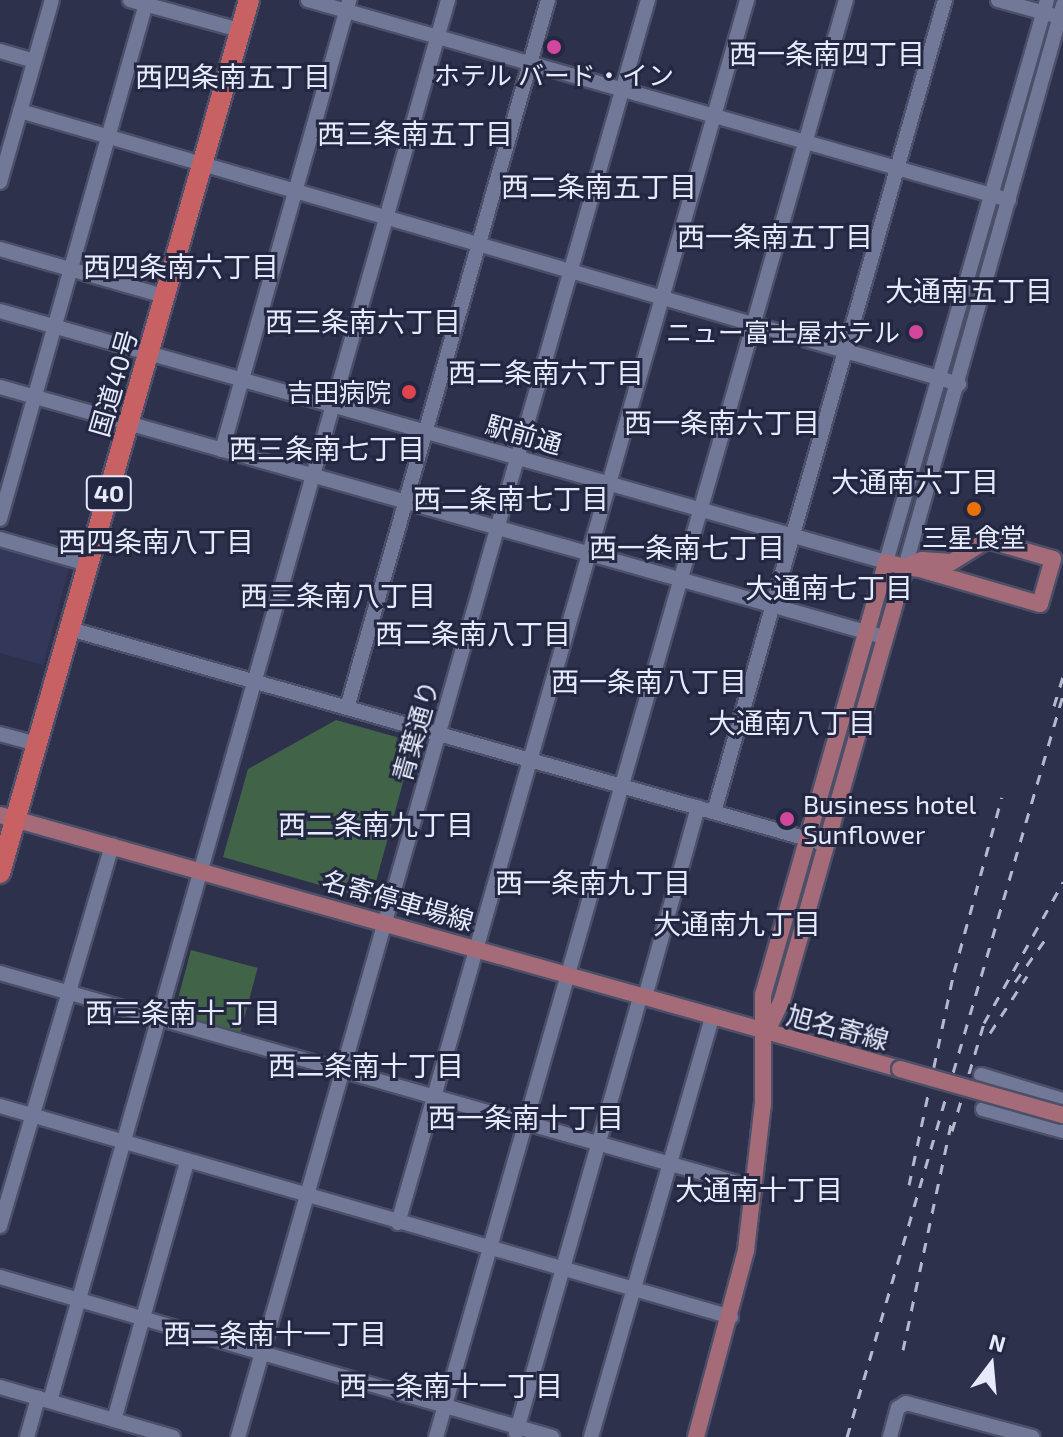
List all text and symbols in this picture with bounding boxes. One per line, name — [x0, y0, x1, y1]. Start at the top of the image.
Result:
district label: 西一条南四丁目 — [729, 36, 925, 70]
marker: ホテル バード・イン — [545, 38, 563, 56]
district label: 西四条南五丁目 — [135, 59, 331, 93]
place label: ホテル バード・イン — [434, 59, 674, 91]
district label: 西三条南五丁目 — [317, 116, 513, 150]
district label: 西二条南五丁目 — [501, 169, 697, 203]
district label: 西一条南五丁目 — [677, 219, 873, 253]
district label: 西四条南六丁目 — [83, 249, 279, 283]
district label: 大通南五丁目 — [885, 273, 1053, 307]
district label: 西三条南六丁目 — [265, 304, 461, 338]
place label: ニュー富士屋ホテル — [666, 316, 900, 348]
marker: ニュー富士屋ホテル — [907, 323, 925, 341]
street label: 国道40号 — [83, 326, 143, 440]
district label: 西二条南六丁目 — [448, 355, 644, 389]
place label: 吉田病院 — [287, 376, 391, 408]
marker: 吉田病院 — [398, 381, 420, 403]
district label: 西一条南六丁目 — [624, 405, 820, 439]
street label: 駅前通 — [482, 408, 566, 460]
district label: 西三条南七丁目 — [229, 431, 425, 465]
district label: 大通南六丁目 — [831, 464, 999, 498]
road number: 40 — [85, 473, 133, 513]
district label: 西二条南七丁目 — [413, 481, 609, 515]
marker: 三星食堂 — [965, 500, 983, 518]
place label: 三星食堂 — [922, 521, 1026, 553]
district label: 西四条南八丁目 — [58, 524, 254, 558]
district label: 西一条南七丁目 — [589, 530, 785, 564]
district label: 大通南七丁目 — [745, 570, 913, 604]
district label: 西三条南八丁目 — [240, 578, 436, 612]
district label: 西二条南八丁目 — [375, 616, 571, 650]
district label: 西一条南八丁目 — [551, 664, 747, 698]
street label: 青葉通り — [386, 677, 444, 785]
district label: 大通南八丁目 — [708, 705, 876, 739]
place label: Business hotel Sunflower — [803, 788, 976, 850]
district label: 西二条南九丁目 — [278, 807, 474, 841]
marker: Business hotel Sunflower — [778, 810, 796, 828]
street label: 名寄停車場線 — [319, 864, 477, 936]
district label: 西一条南九丁目 — [495, 865, 691, 899]
district label: 大通南九丁目 — [653, 906, 821, 940]
district label: 西三条南十丁目 — [85, 995, 281, 1029]
street label: 旭名寄線 — [784, 998, 892, 1056]
district label: 西二条南十丁目 — [268, 1048, 464, 1082]
district label: 西一条南十丁目 — [428, 1100, 624, 1134]
district label: 大通南十丁目 — [675, 1172, 843, 1206]
district label: 西二条南十一丁目 — [163, 1316, 387, 1350]
north arrow — [951, 1325, 1031, 1405]
text: N — [986, 1327, 1009, 1357]
district label: 西一条南十一丁目 — [339, 1368, 563, 1402]

